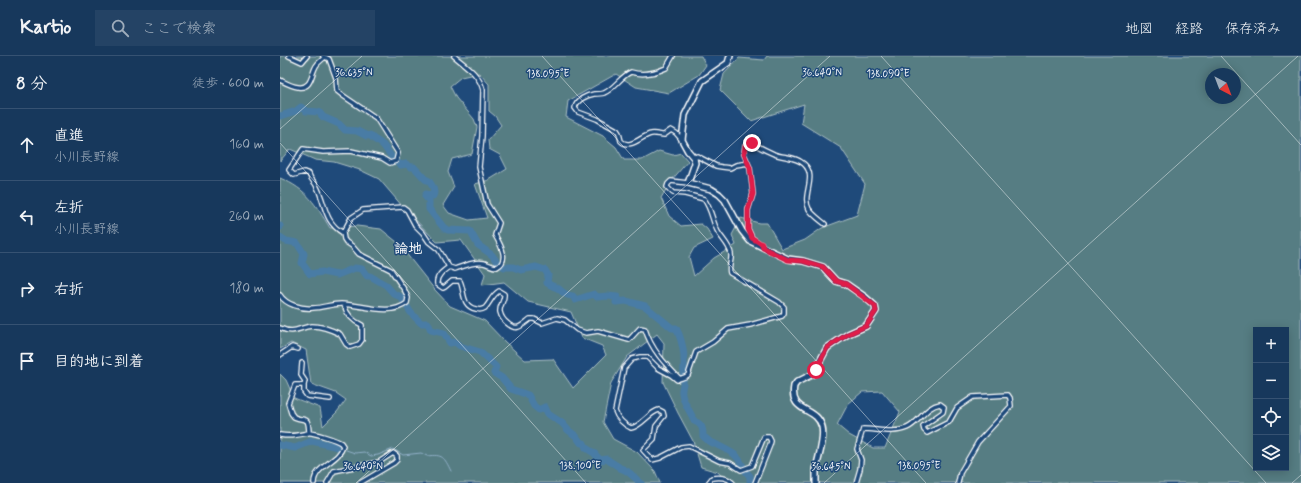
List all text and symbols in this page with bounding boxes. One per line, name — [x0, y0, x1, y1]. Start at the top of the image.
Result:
search box — [95, 10, 375, 46]
text: Kartio — [20, 15, 71, 40]
icon: search — [109, 17, 131, 39]
text: ここで検索 — [141, 19, 216, 39]
text: 地図 — [1125, 20, 1153, 38]
text: 経路 — [1175, 20, 1203, 38]
text: 保存済み — [1225, 20, 1281, 38]
text: 36.635°N — [335, 66, 373, 80]
text: 36.640°N — [802, 66, 842, 80]
text: 138.095°E — [527, 67, 570, 81]
text: 138.090°E — [866, 67, 910, 81]
north arrow — [1205, 68, 1241, 104]
text: 8 分 — [16, 73, 47, 95]
text: 徒歩 · 600 m — [192, 75, 264, 92]
text: 直進 — [54, 126, 84, 146]
icon: ahead — [16, 134, 38, 156]
route end — [743, 134, 761, 152]
text: 160 m — [229, 136, 264, 153]
text: 小川長野線 — [54, 149, 119, 166]
text: 左折 — [54, 198, 84, 218]
icon: left — [16, 206, 38, 228]
text: 260 m — [229, 208, 264, 225]
text: 小川長野線 — [54, 221, 119, 238]
district label: 論地 — [394, 240, 422, 258]
icon: right — [16, 278, 38, 300]
text: 右折 — [54, 280, 84, 300]
text: 180 m — [229, 280, 264, 297]
map controls — [1253, 327, 1289, 471]
button: + — [1253, 327, 1289, 363]
icon: arrive — [16, 350, 38, 372]
text: 目的地に到着 — [54, 352, 144, 372]
route start — [807, 361, 825, 379]
button: − — [1253, 363, 1289, 399]
button: locate — [1253, 399, 1289, 435]
button: layers — [1253, 435, 1289, 471]
text: 138.100°E — [559, 459, 601, 473]
text: 138.095°E — [898, 459, 941, 473]
text: 36.640°N — [343, 460, 383, 474]
text: 36.645°N — [811, 460, 851, 474]

